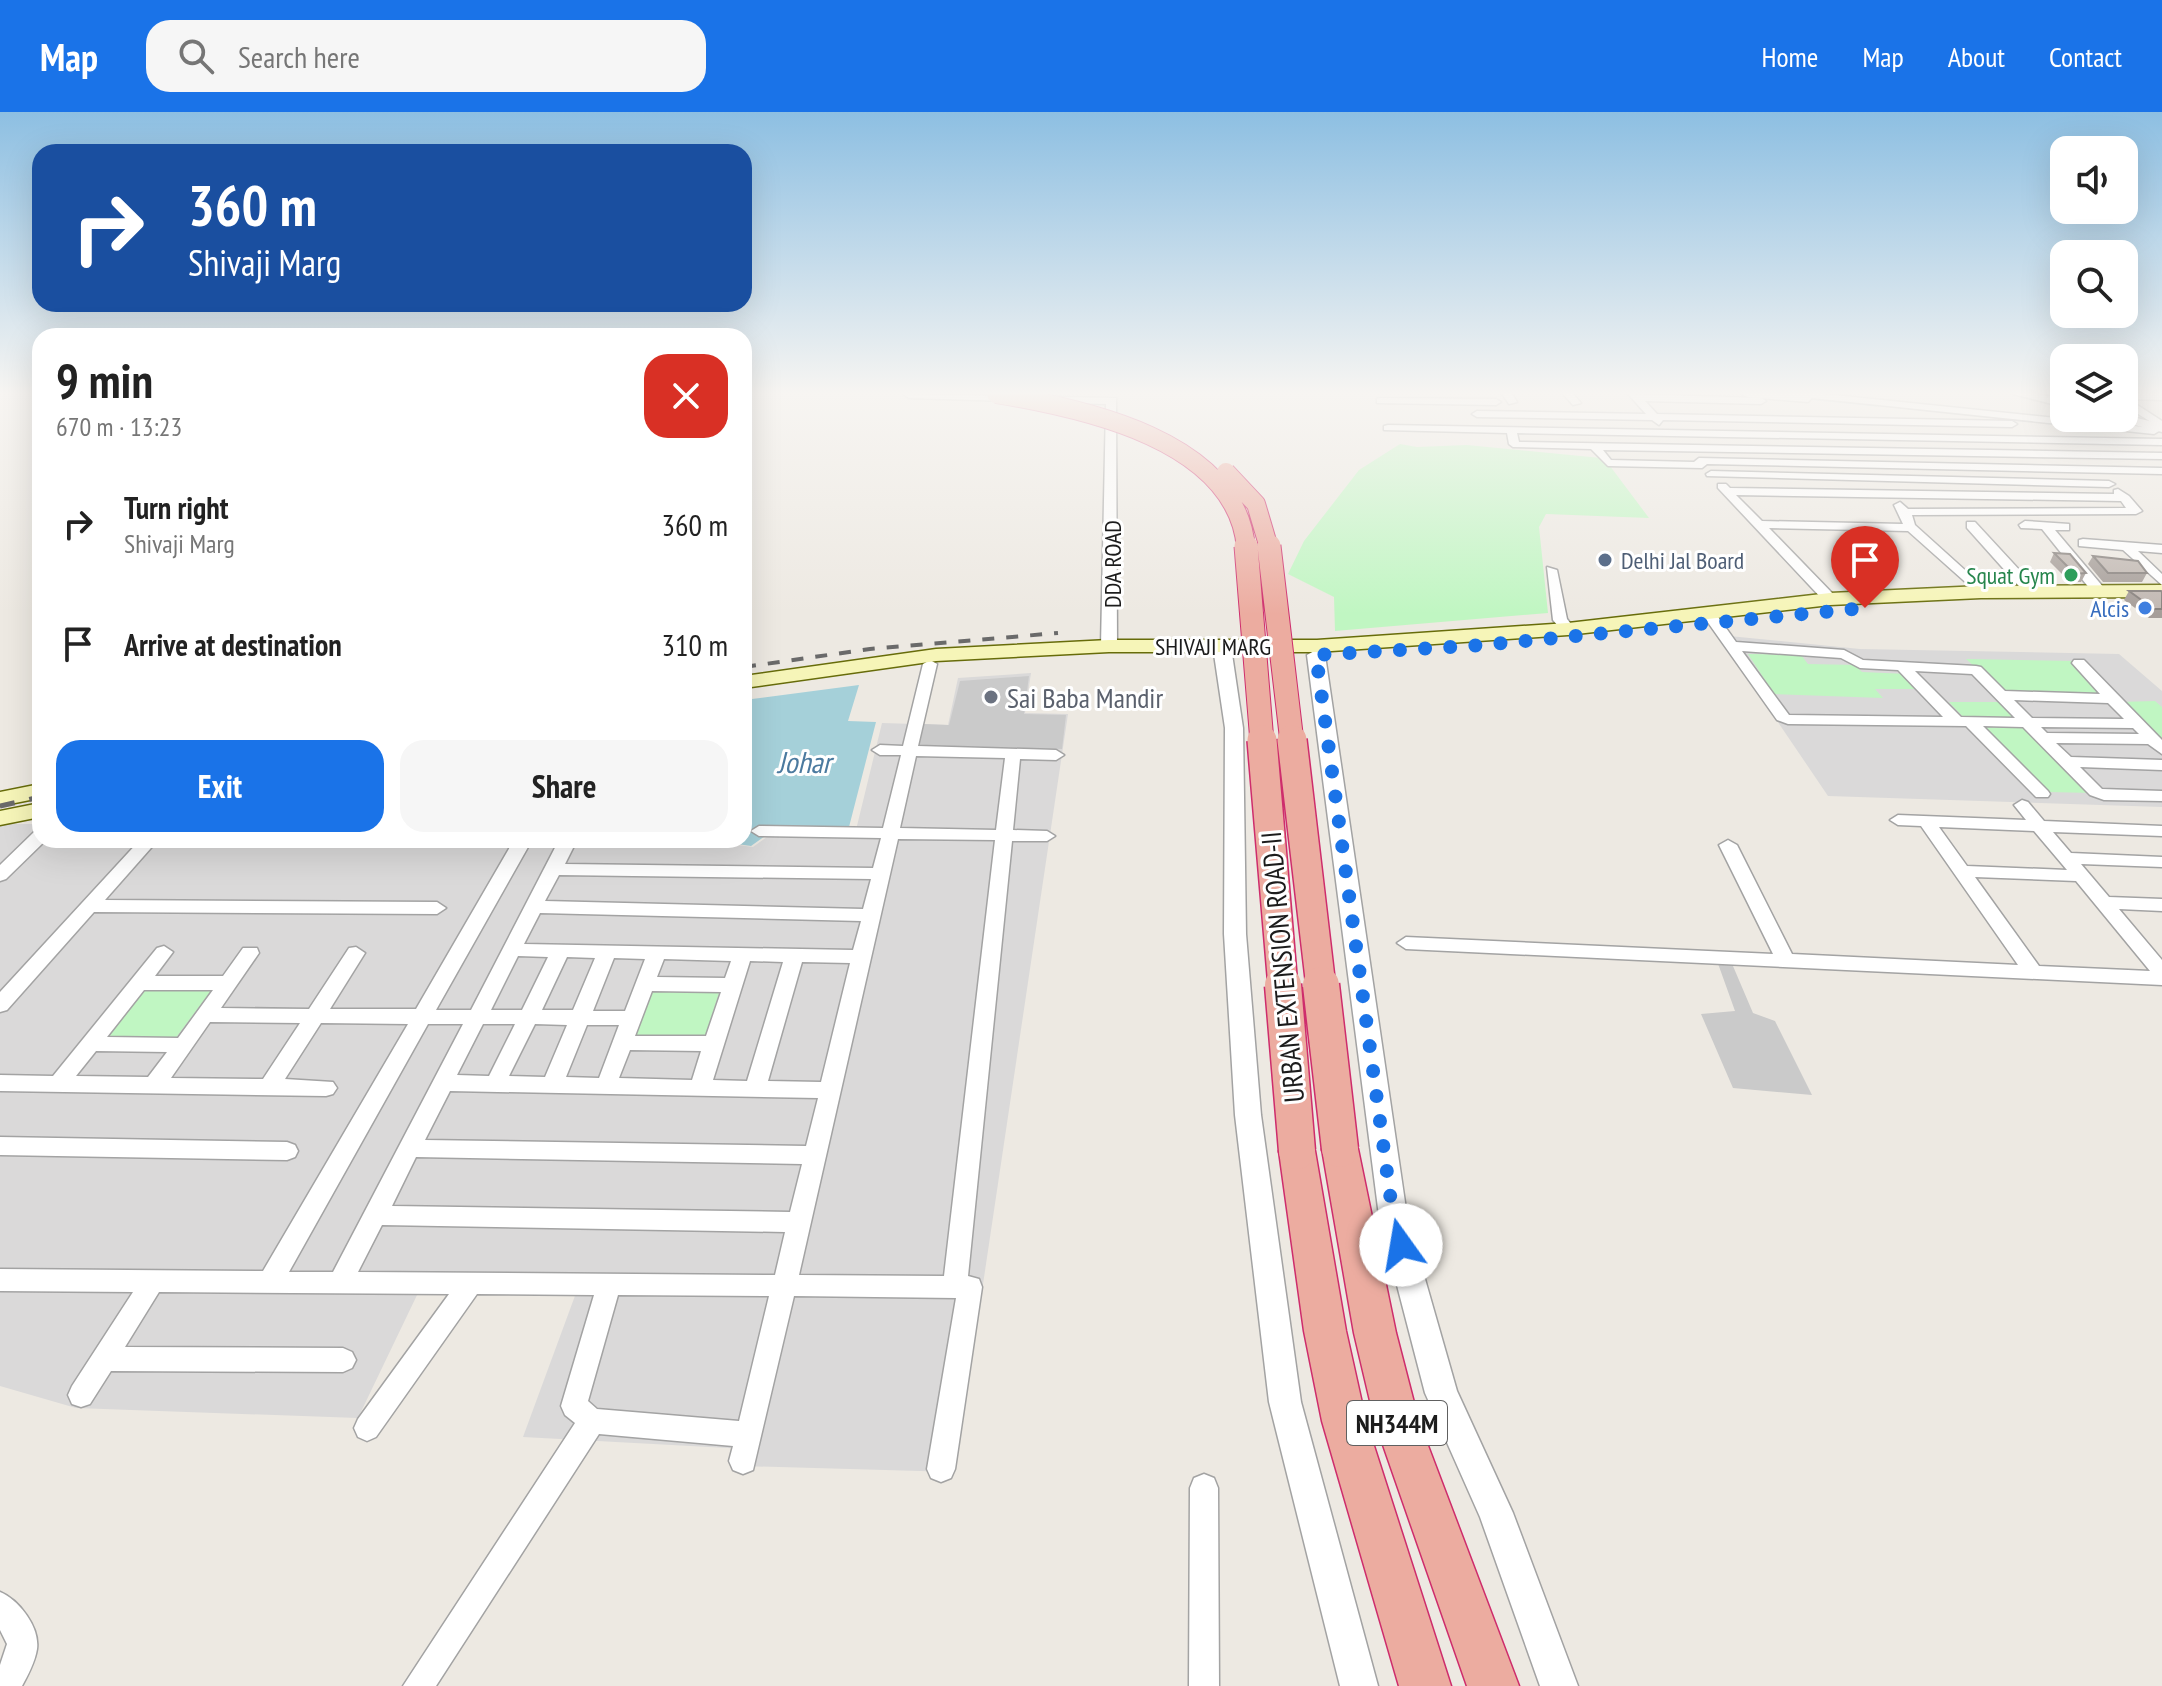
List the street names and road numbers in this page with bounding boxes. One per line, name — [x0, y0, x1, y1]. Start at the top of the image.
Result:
street label: DDA ROAD — [1097, 520, 1128, 608]
street label: SHIVAJI MARG — [1155, 631, 1271, 662]
street label: URBAN EXTENSION ROAD-II — [1252, 830, 1312, 1104]
road number: NH344M — [1347, 1401, 1447, 1445]

